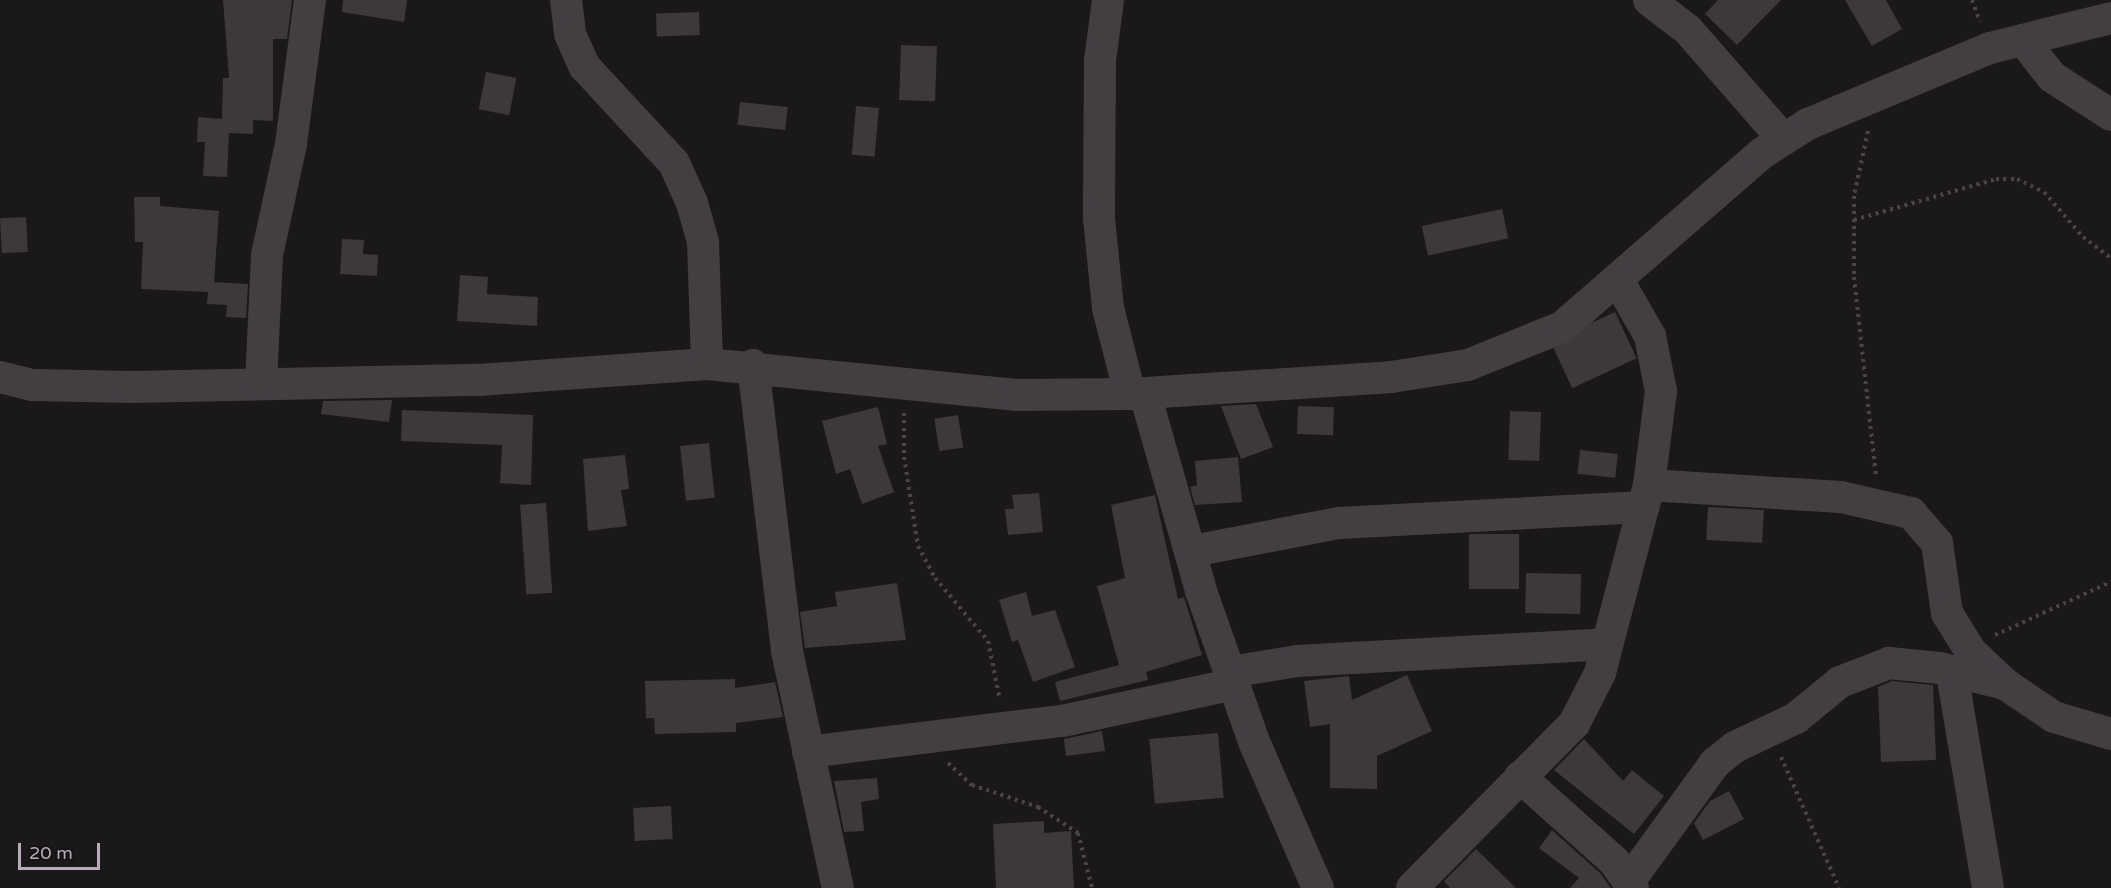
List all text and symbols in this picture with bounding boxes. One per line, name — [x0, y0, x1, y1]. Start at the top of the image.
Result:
scale bar — [21, 831, 104, 869]
text: 20 m — [29, 842, 73, 864]

